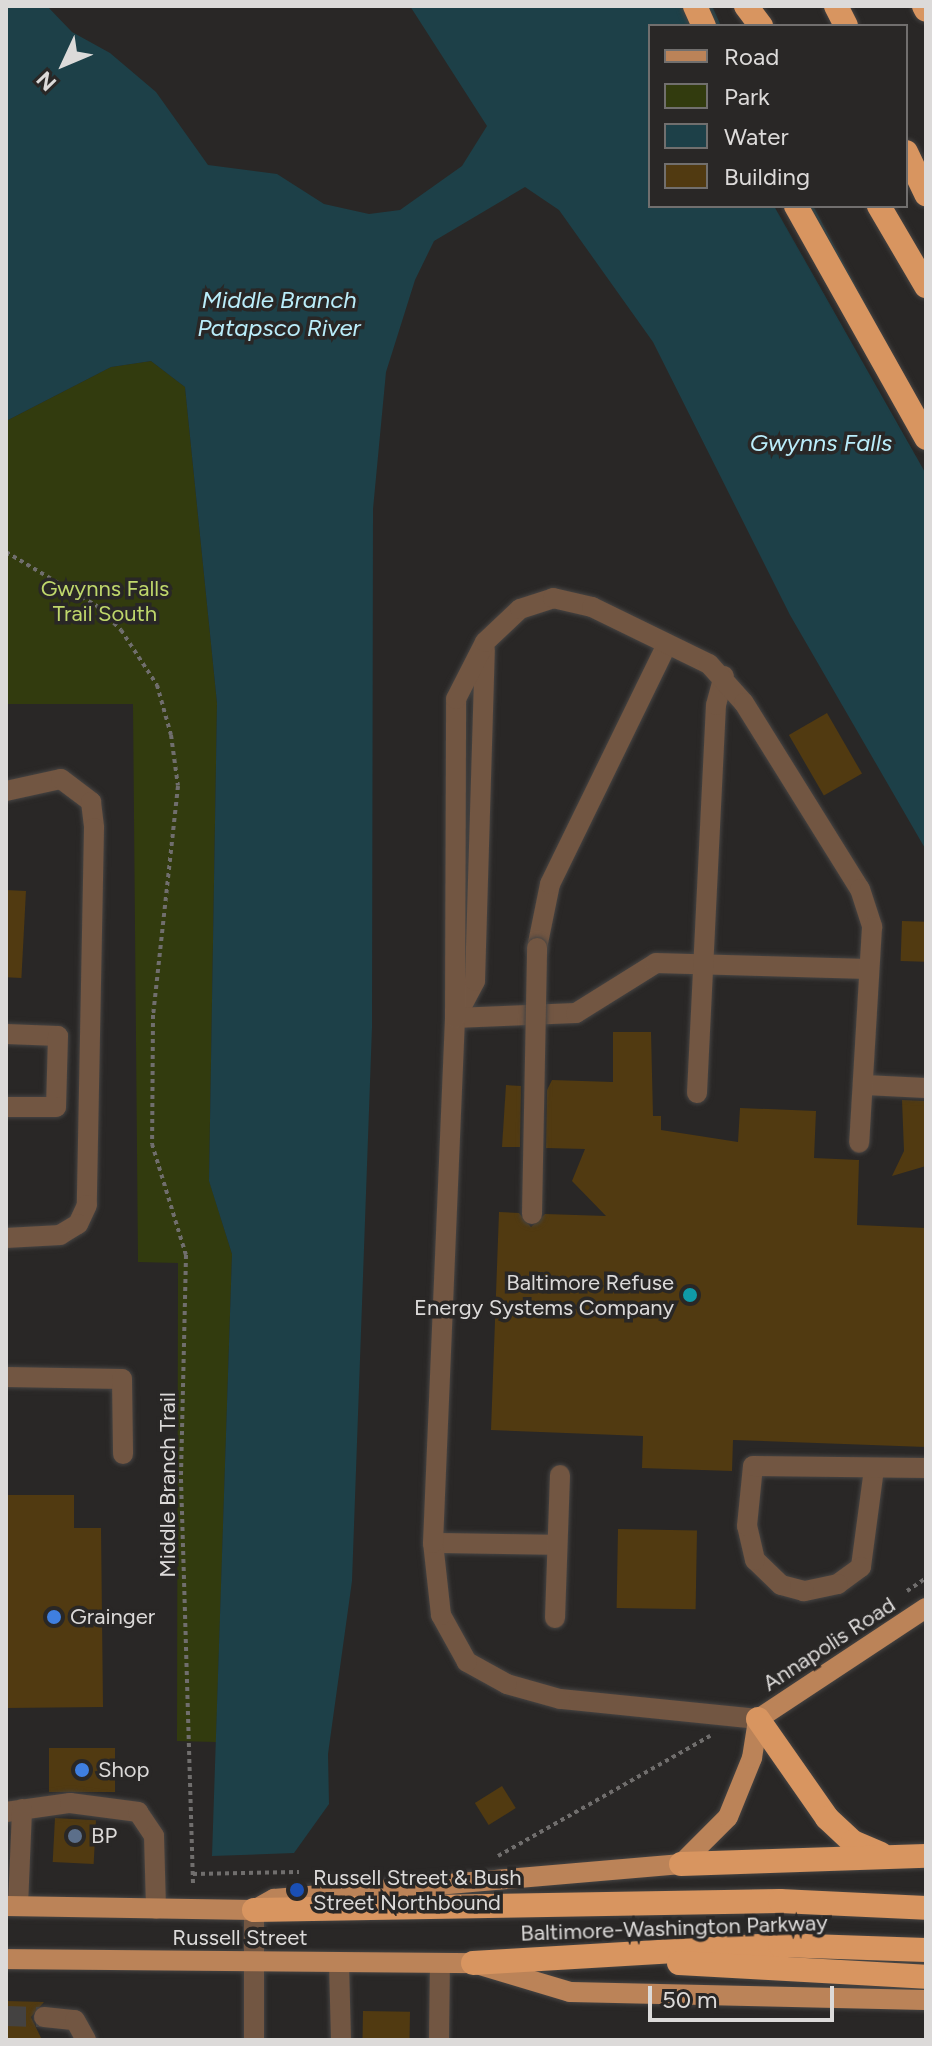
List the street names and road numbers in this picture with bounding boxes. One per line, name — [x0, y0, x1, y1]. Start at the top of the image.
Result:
street label: Middle Branch Trail — [155, 1392, 181, 1578]
street label: Annapolis Road — [758, 1591, 900, 1697]
street label: Baltimore-Washington Parkway — [520, 1909, 828, 1947]
street label: Russell Street — [172, 1925, 308, 1951]

